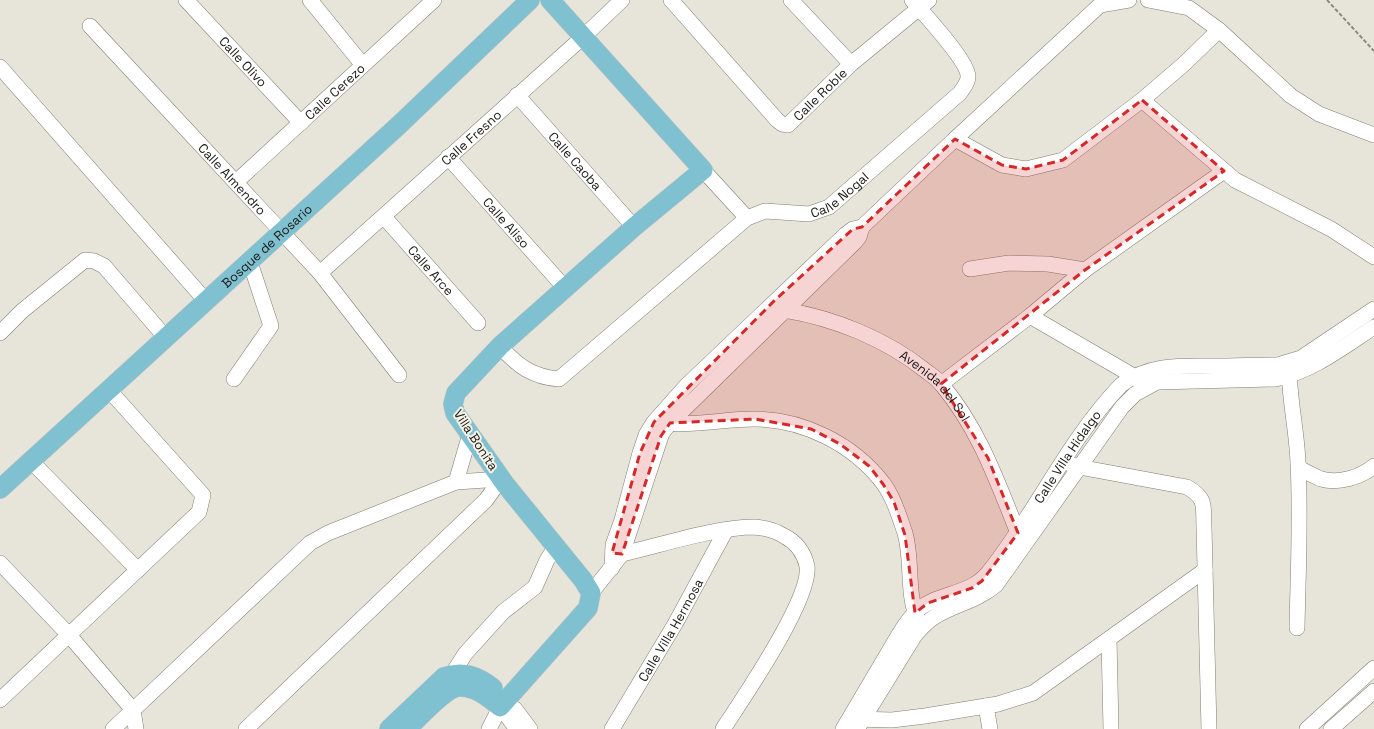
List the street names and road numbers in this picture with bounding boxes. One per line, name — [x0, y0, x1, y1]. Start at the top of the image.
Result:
street label: Calle Olivo — [216, 32, 271, 90]
street label: Calle Cerezo — [301, 59, 368, 123]
street label: Calle Roble — [789, 64, 851, 124]
street label: Calle Fresno — [437, 106, 505, 169]
street label: Calle Caoba — [545, 128, 606, 194]
street label: Calle Almendro — [195, 139, 270, 219]
street label: Calle Nogal — [808, 168, 872, 221]
street label: Calle Aliso — [479, 194, 534, 252]
street label: Bosque de Rosario — [218, 200, 316, 291]
street label: Calle Arce — [404, 241, 458, 299]
street label: Avenida del Sol — [897, 346, 974, 424]
street label: Villa Bonita — [450, 406, 502, 474]
street label: Calle Villa Hidalgo — [1030, 406, 1105, 506]
street label: Calle Villa Hermosa — [634, 575, 707, 685]

